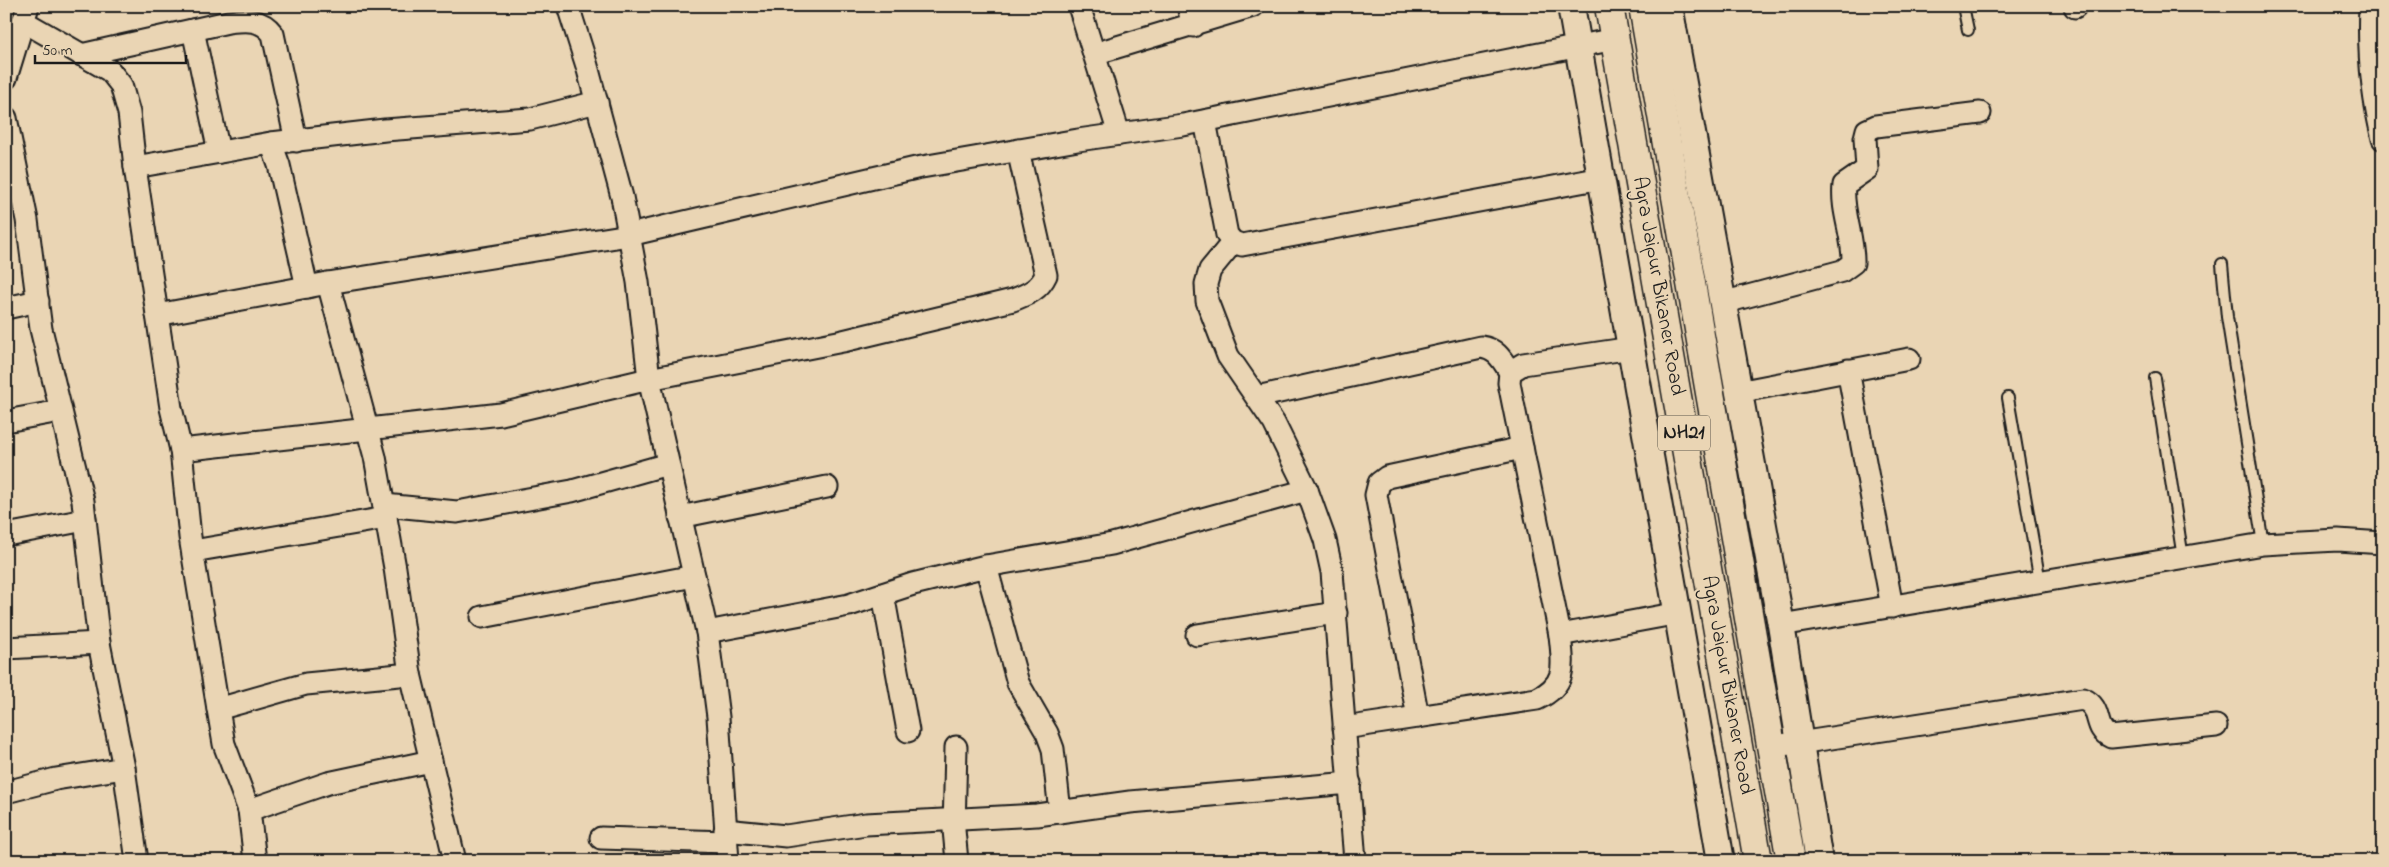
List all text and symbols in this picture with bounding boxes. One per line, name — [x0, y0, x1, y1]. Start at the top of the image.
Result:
scale bar — [35, 32, 186, 64]
text: 50 m — [42, 40, 73, 62]
street label: Agra Jaipur Bikaner Road — [1622, 174, 1692, 398]
road number: NH21 — [1658, 416, 1710, 450]
street label: Agra Jaipur Bikaner Road — [1691, 573, 1761, 797]

